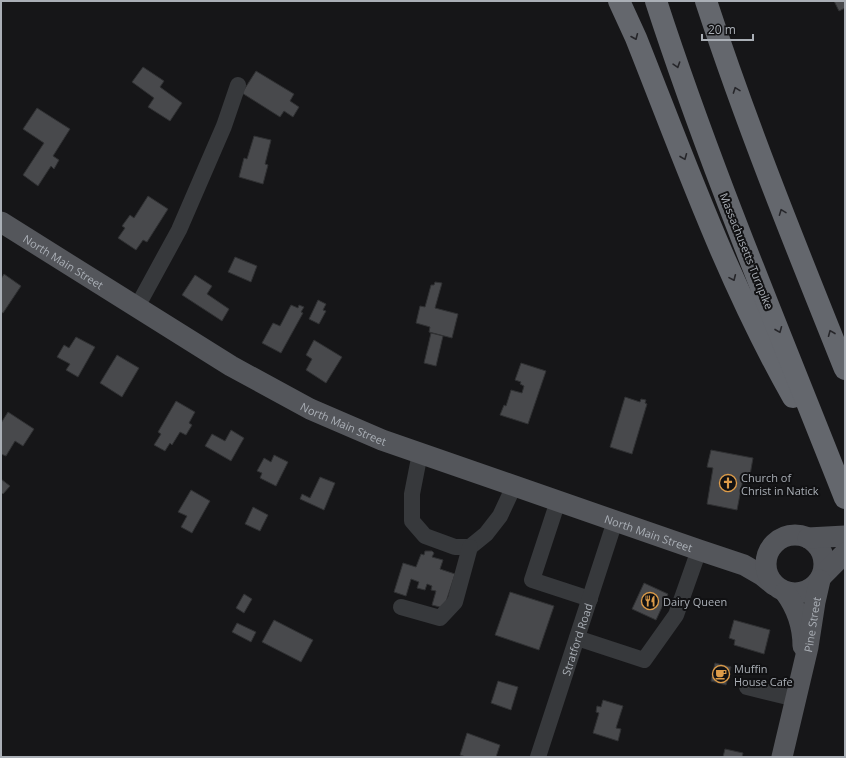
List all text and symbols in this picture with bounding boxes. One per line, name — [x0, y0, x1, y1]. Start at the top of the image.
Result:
scale bar — [702, 16, 753, 42]
text: 20 m — [708, 21, 736, 38]
one-way arrow — [630, 32, 638, 40]
one-way arrow — [673, 61, 681, 68]
one-way arrow — [733, 87, 741, 94]
one-way arrow — [679, 154, 687, 161]
street label: Massachusetts Turnpike — [717, 191, 777, 311]
one-way arrow — [779, 208, 787, 215]
street label: North Main Street — [21, 230, 107, 292]
one-way arrow — [728, 273, 736, 281]
one-way arrow — [774, 326, 782, 333]
one-way arrow — [827, 329, 835, 336]
street label: North Main Street — [298, 398, 389, 449]
place label: Church of Christ in Natick — [741, 470, 819, 498]
church icon: Church of Christ in Natick — [718, 473, 738, 493]
street label: North Main Street — [603, 510, 695, 555]
restaurant icon: Dairy Queen — [640, 591, 660, 611]
place label: Dairy Queen — [663, 594, 727, 609]
street label: Pine Street — [800, 595, 824, 654]
street label: Stratford Road — [558, 601, 595, 677]
place label: Muffin House Cafe — [734, 661, 793, 689]
cafe icon: Muffin House Cafe — [711, 664, 731, 684]

